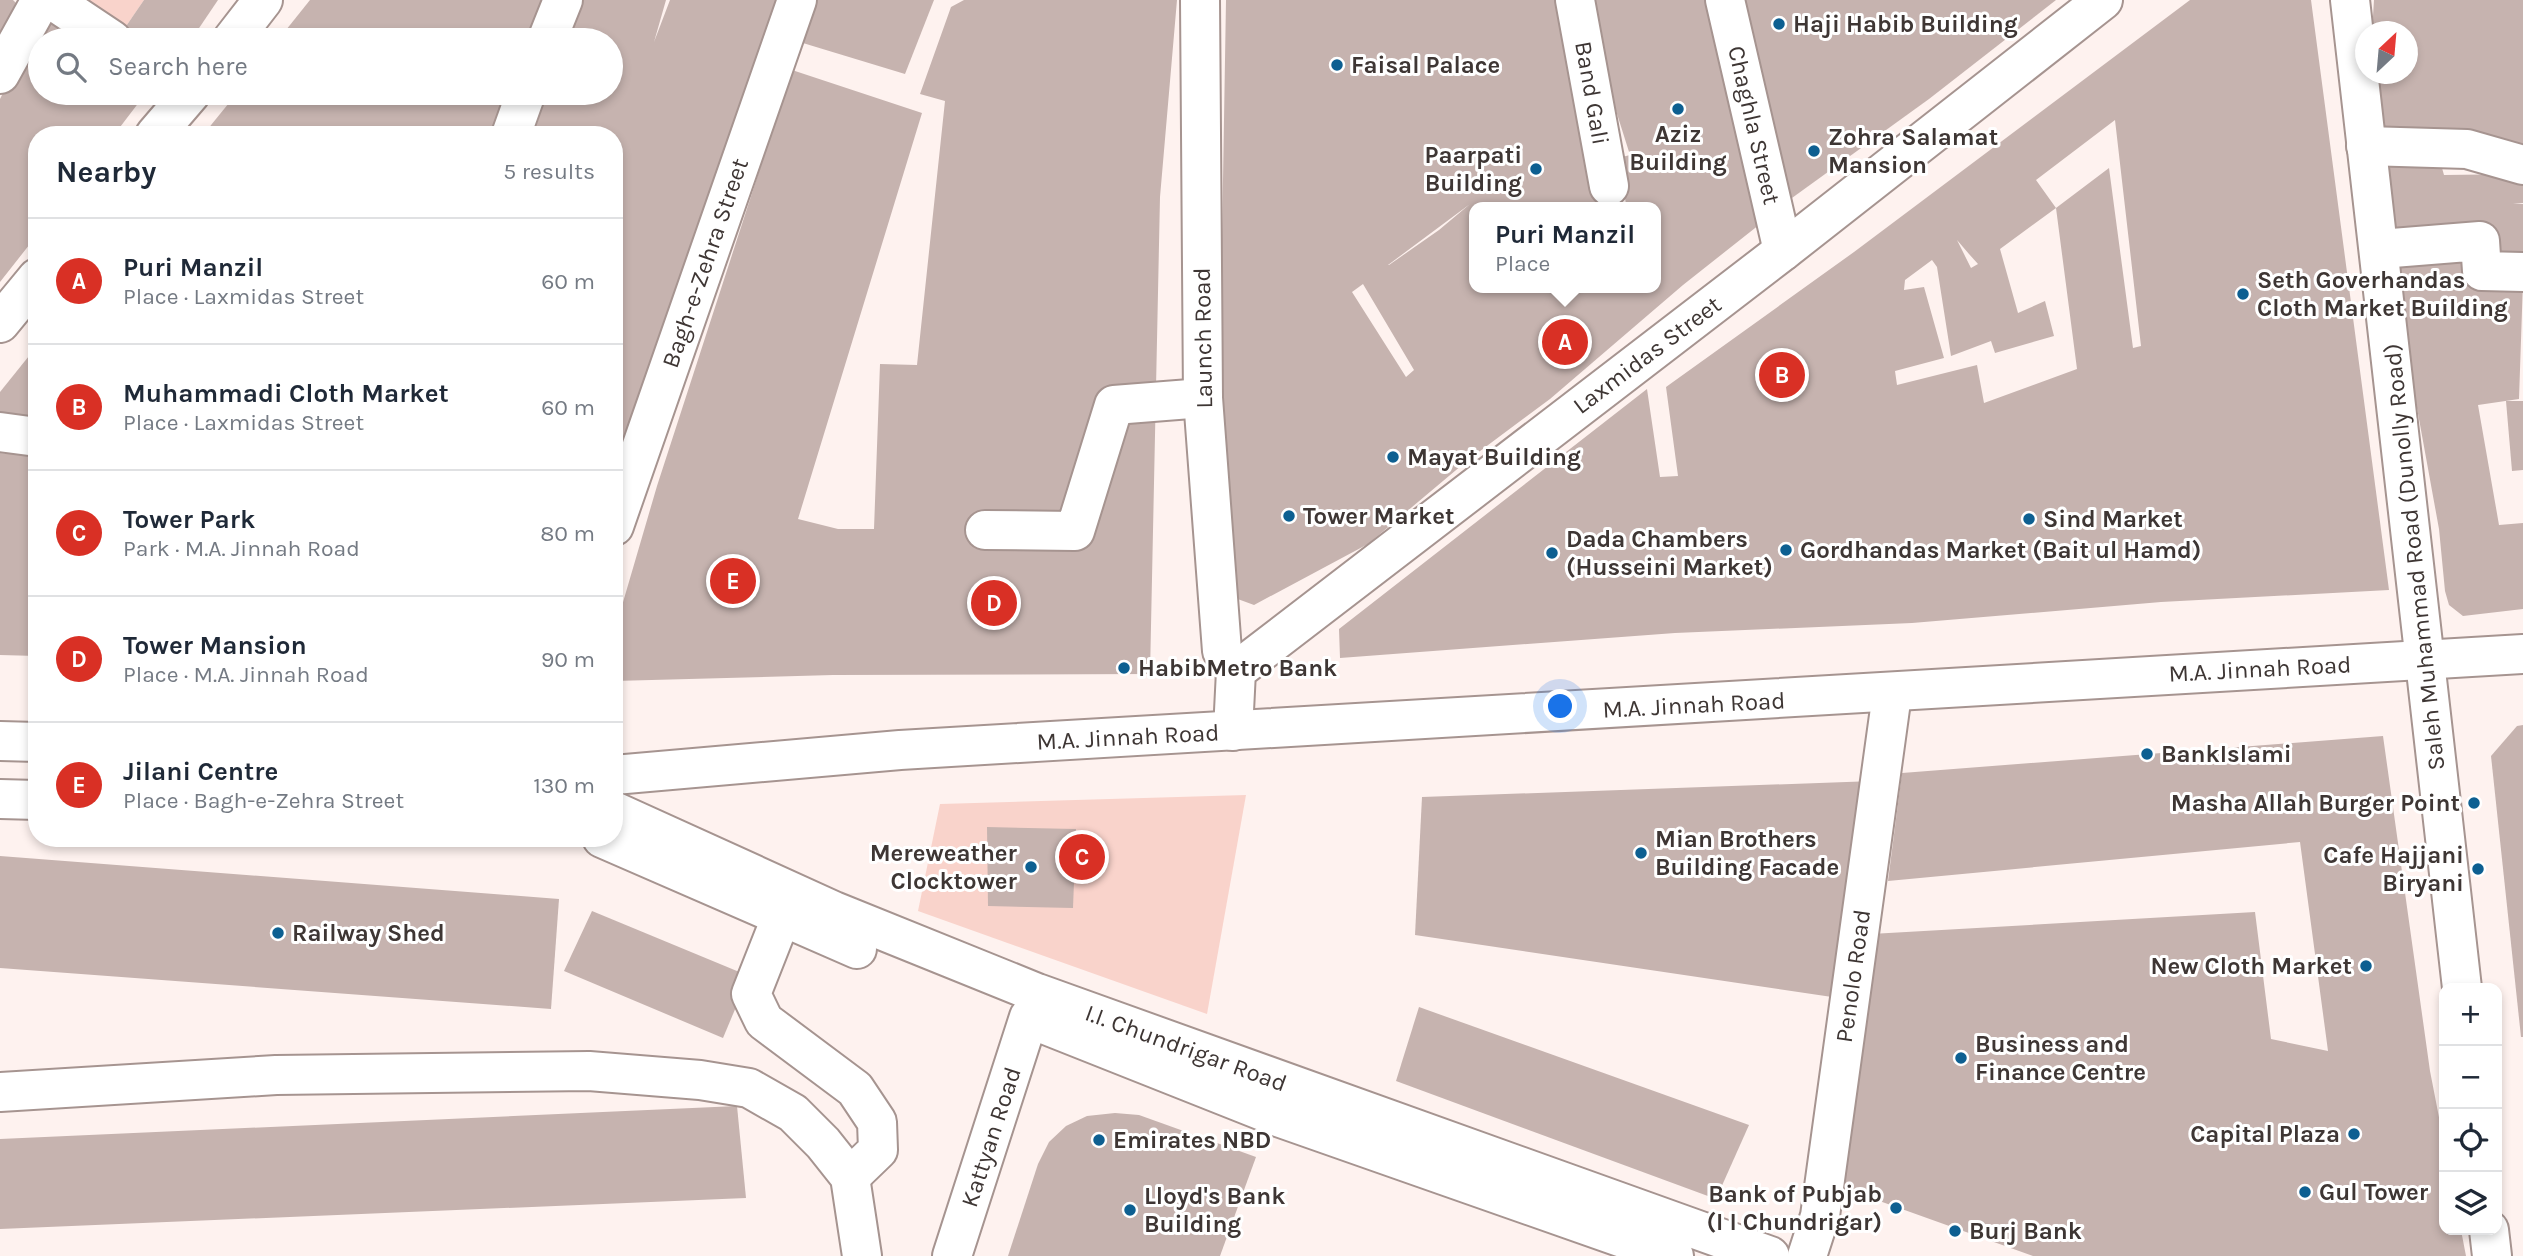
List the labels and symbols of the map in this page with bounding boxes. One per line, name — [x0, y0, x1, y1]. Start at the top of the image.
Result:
place label: Haji Habib Building — [1793, 10, 2018, 38]
marker: Haji Habib Building — [1771, 16, 1787, 32]
north arrow — [2355, 21, 2418, 84]
street label: Band Gali — [1569, 39, 1615, 147]
street label: Chaghla Street — [1722, 43, 1786, 207]
place label: Faisal Palace — [1351, 51, 1500, 79]
marker: Faisal Palace — [1329, 57, 1345, 73]
marker: Aziz Building — [1670, 101, 1686, 117]
place label: Aziz Building — [1629, 120, 1727, 176]
place label: Zohra Salamat Mansion — [1828, 123, 1998, 179]
place label: Paarpati Building — [1425, 141, 1522, 197]
marker: Zohra Salamat Mansion — [1806, 143, 1822, 159]
street label: Bagh-e-Zehra Street — [656, 155, 754, 371]
marker: Paarpati Building — [1528, 161, 1544, 177]
place label: Seth Goverhandas Cloth Market Building — [2257, 266, 2508, 322]
street label: Launch Road — [1188, 267, 1218, 409]
marker: Seth Goverhandas Cloth Market Building — [2235, 286, 2251, 302]
street label: Laxmidas Street — [1568, 290, 1726, 420]
pin: A — [1542, 316, 1588, 368]
street label: Saleh Muhammad Road (Dunolly Road) — [2378, 342, 2450, 772]
pin: B — [1759, 349, 1805, 401]
place label: Mayat Building — [1407, 443, 1581, 471]
marker: Mayat Building — [1385, 449, 1401, 465]
place label: Tower Market — [1303, 502, 1454, 530]
place label: Sind Market — [2043, 505, 2183, 533]
marker: Tower Market — [1281, 508, 1297, 524]
marker: Sind Market — [2021, 511, 2037, 527]
place label: Dada Chambers (Husseini Market) — [1566, 525, 1773, 581]
place label: Gordhandas Market (Bait ul Hamd) — [1800, 536, 2201, 564]
marker: Gordhandas Market (Bait ul Hamd) — [1778, 542, 1794, 558]
marker: Dada Chambers (Husseini Market) — [1544, 545, 1560, 561]
pin: E — [710, 555, 756, 607]
pin: D — [971, 577, 1017, 629]
street label: M.A. Jinnah Road — [2168, 650, 2352, 688]
place label: HabibMetro Bank — [1138, 654, 1337, 682]
marker: HabibMetro Bank — [1116, 660, 1132, 676]
street label: M.A. Jinnah Road — [1602, 686, 1786, 724]
your location — [1543, 689, 1577, 723]
street label: M.A. Jinnah Road — [1036, 718, 1220, 756]
place label: BankIslami — [2161, 740, 2292, 768]
marker: BankIslami — [2139, 746, 2155, 762]
place label: Masha Allah Burger Point — [2171, 789, 2460, 817]
marker: Masha Allah Burger Point — [2466, 795, 2482, 811]
place label: Mian Brothers Building Facade — [1655, 825, 1839, 881]
pin: C — [1059, 831, 1105, 883]
place label: Mereweather Clocktower — [870, 839, 1018, 895]
place label: Cafe Hajjani Biryani — [2323, 841, 2464, 897]
marker: Mian Brothers Building Facade — [1633, 845, 1649, 861]
marker: Mereweather Clocktower — [1023, 859, 1039, 875]
marker: Cafe Hajjani Biryani — [2470, 861, 2486, 877]
street label: Penolo Road — [1830, 908, 1876, 1044]
place label: Railway Shed — [292, 919, 445, 947]
marker: Railway Shed — [270, 925, 286, 941]
place label: New Cloth Market — [2150, 952, 2352, 980]
marker: New Cloth Market — [2358, 958, 2374, 974]
street label: I.I. Chundrigar Road — [1081, 999, 1291, 1097]
place label: Business and Finance Centre — [1975, 1030, 2146, 1086]
marker: Business and Finance Centre — [1953, 1050, 1969, 1066]
street label: Kattyan Road — [955, 1063, 1027, 1211]
place label: Capital Plaza — [2190, 1120, 2340, 1148]
place label: Emirates NBD — [1113, 1126, 1271, 1154]
marker: Capital Plaza — [2346, 1126, 2362, 1142]
marker: Emirates NBD — [1091, 1132, 1107, 1148]
place label: Gul Tower — [2319, 1178, 2429, 1206]
place label: Bank of Pubjab (I I Chundrigar) — [1706, 1180, 1882, 1236]
place label: Lloyd's Bank Building — [1144, 1182, 1285, 1238]
marker: Gul Tower — [2297, 1184, 2313, 1200]
marker: Bank of Pubjab (I I Chundrigar) — [1888, 1200, 1904, 1216]
marker: Lloyd's Bank Building — [1122, 1202, 1138, 1218]
place label: Burj Bank — [1969, 1217, 2082, 1245]
marker: Burj Bank — [1947, 1223, 1963, 1239]

